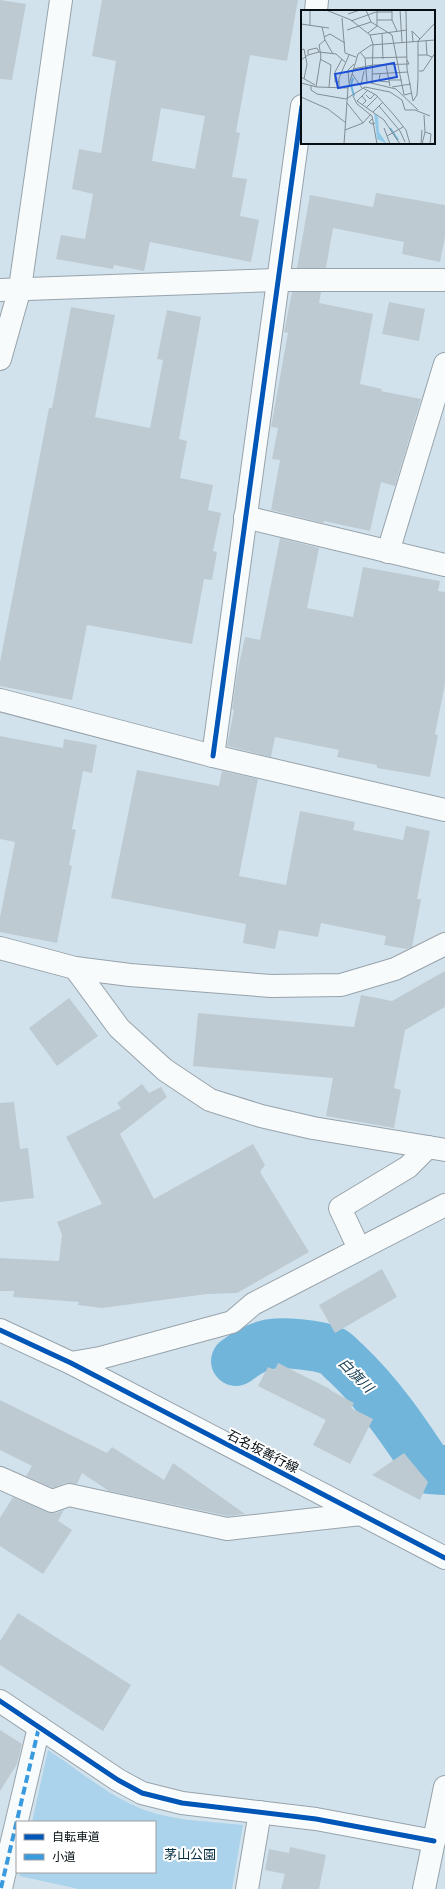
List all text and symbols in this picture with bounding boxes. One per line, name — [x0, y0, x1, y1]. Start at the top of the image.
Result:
inset map — [301, 10, 435, 144]
water label: 白旗川 — [335, 1354, 378, 1397]
street label: 石名坂善行線 — [225, 1427, 301, 1476]
legend — [16, 1821, 156, 1873]
text: 自転車道 — [52, 1830, 100, 1844]
park label: 茅山公園 — [164, 1847, 216, 1862]
text: 小道 — [52, 1850, 76, 1864]

